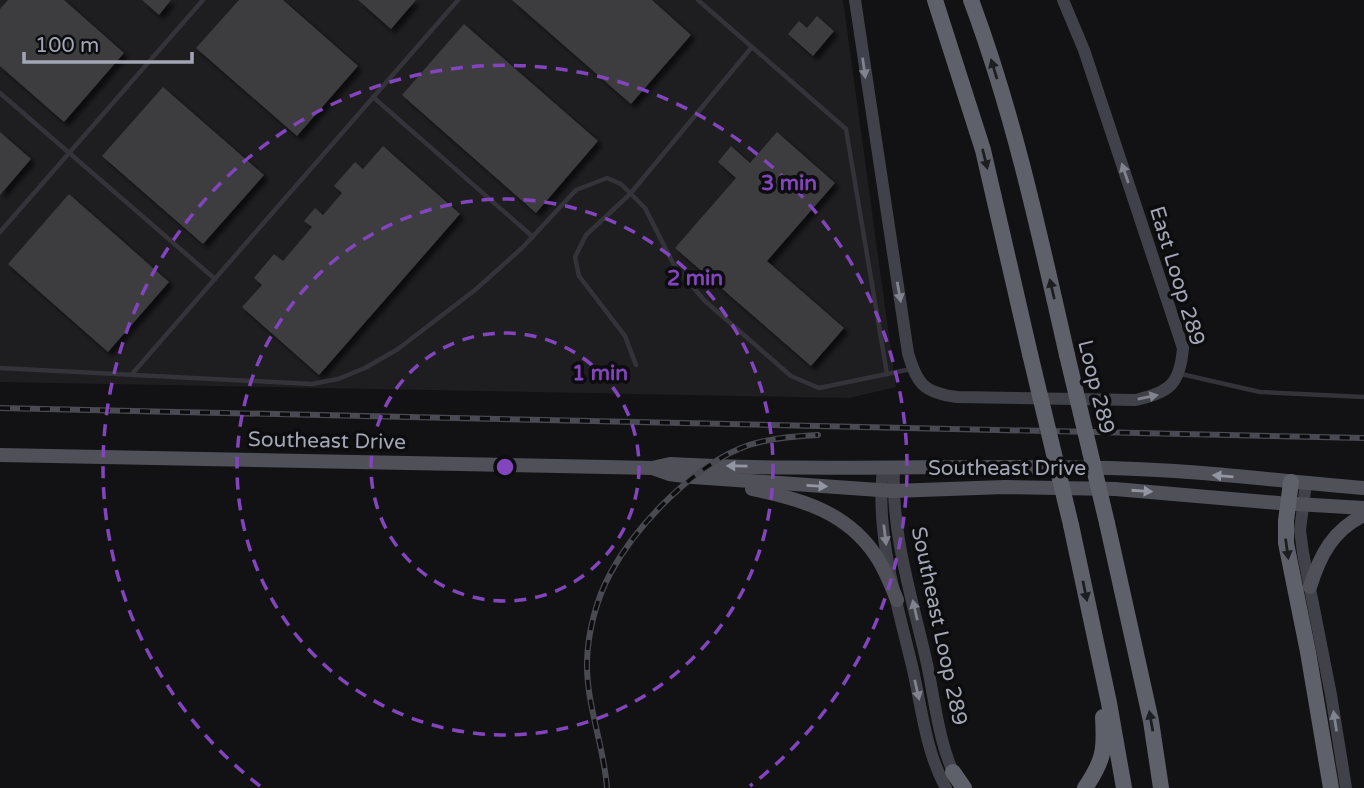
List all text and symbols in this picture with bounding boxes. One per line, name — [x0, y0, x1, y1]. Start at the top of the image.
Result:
scale bar — [24, 21, 192, 65]
text: 100 m — [35, 33, 99, 58]
one-way arrow — [859, 57, 870, 79]
one-way arrow — [989, 58, 999, 79]
one-way arrow — [980, 148, 991, 170]
one-way arrow — [1119, 163, 1130, 184]
text: 3 min — [761, 171, 817, 196]
street label: East Loop 289 — [1144, 203, 1210, 349]
text: 2 min — [667, 266, 723, 291]
one-way arrow — [1046, 278, 1057, 300]
one-way arrow — [894, 281, 905, 303]
street label: Loop 289 — [1072, 337, 1120, 437]
text: 1 min — [572, 361, 628, 386]
one-way arrow — [1137, 391, 1159, 402]
street label: Southeast Drive — [248, 427, 406, 455]
centre of rings — [493, 455, 517, 479]
street label: Southeast Drive — [928, 456, 1086, 481]
one-way arrow — [726, 461, 748, 472]
one-way arrow — [1212, 470, 1234, 481]
one-way arrow — [806, 481, 828, 492]
one-way arrow — [1131, 485, 1153, 496]
one-way arrow — [879, 524, 890, 546]
street label: Southeast Loop 289 — [906, 524, 972, 728]
one-way arrow — [1282, 538, 1293, 560]
one-way arrow — [1080, 580, 1091, 602]
one-way arrow — [909, 599, 920, 621]
one-way arrow — [912, 679, 923, 701]
one-way arrow — [1145, 710, 1156, 732]
one-way arrow — [1329, 710, 1340, 732]

